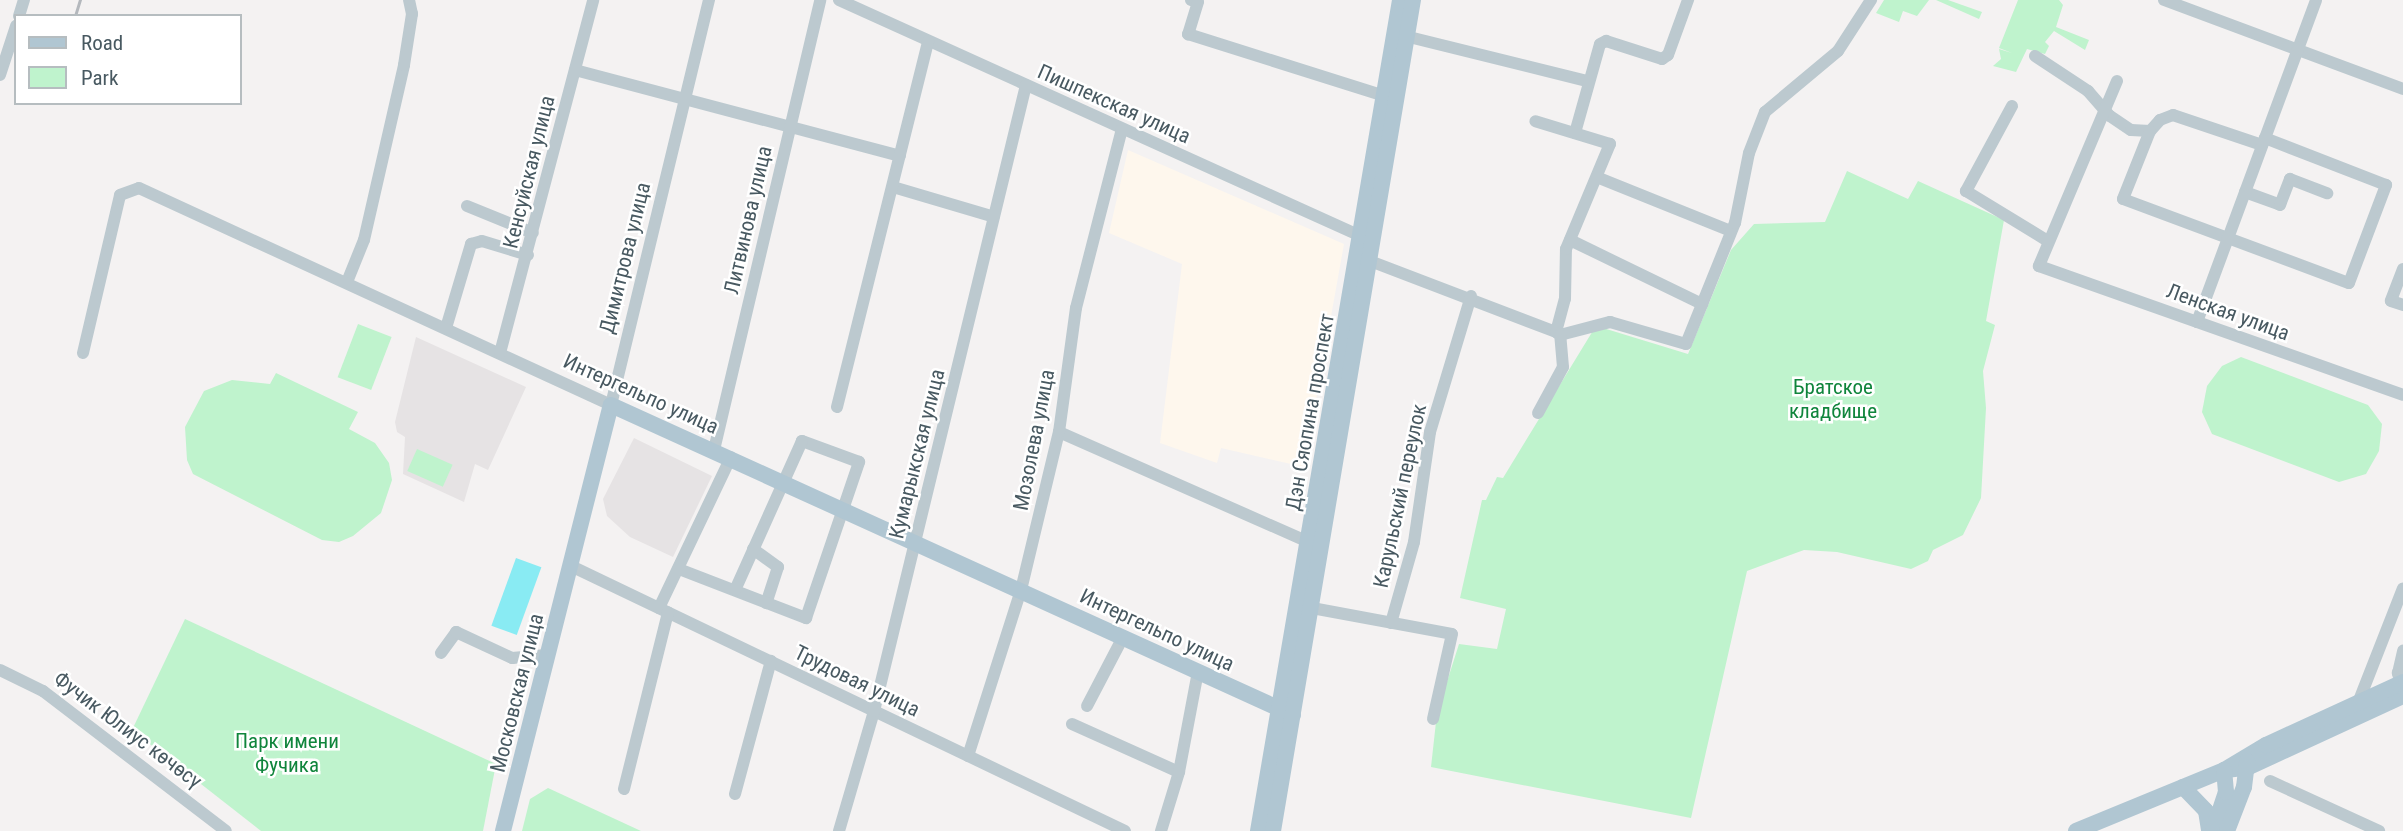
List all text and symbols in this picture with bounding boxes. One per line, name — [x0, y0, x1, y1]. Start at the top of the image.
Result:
legend — [14, 14, 242, 105]
text: Road — [81, 31, 123, 55]
street label: Пишпекская улица — [1034, 59, 1194, 149]
text: Park — [81, 66, 118, 90]
street label: Кенсуйская улица — [498, 93, 560, 251]
street label: Литвинова улица — [719, 143, 777, 297]
street label: Димитрова улица — [594, 180, 656, 336]
street label: Ленская улица — [2163, 278, 2293, 346]
street label: Дэн Сяопина проспект — [1280, 311, 1340, 513]
street label: Интергельпо улица — [560, 349, 722, 439]
street label: Кумарыкская улица — [884, 367, 950, 541]
street label: Мозолева улица — [1008, 367, 1060, 513]
park label: Братское кладбище — [1789, 374, 1877, 424]
street label: Карульский переулок — [1368, 402, 1432, 590]
street label: Интергельпо улица — [1076, 583, 1238, 677]
street label: Московская улица — [485, 611, 549, 775]
street label: Трудовая улица — [790, 640, 924, 722]
street label: Фучик Юлиус көчөсү — [49, 666, 207, 794]
park label: Парк имени Фучика — [235, 728, 339, 778]

